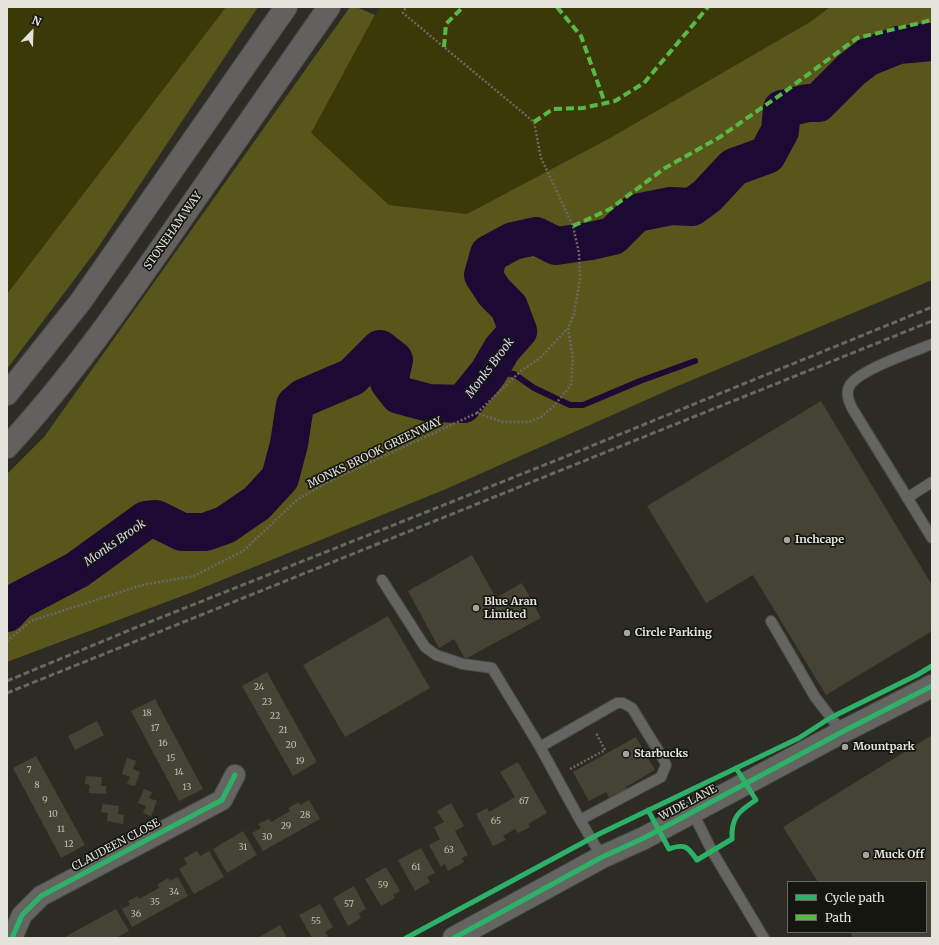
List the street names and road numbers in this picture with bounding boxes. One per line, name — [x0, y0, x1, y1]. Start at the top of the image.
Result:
street label: STONEHAM WAY — [141, 190, 205, 272]
street label: MONKS BROOK GREENWAY — [306, 415, 444, 491]
street label: WIDE LANE — [657, 782, 719, 824]
street label: CLAUDEEN CLOSE — [70, 816, 162, 874]

